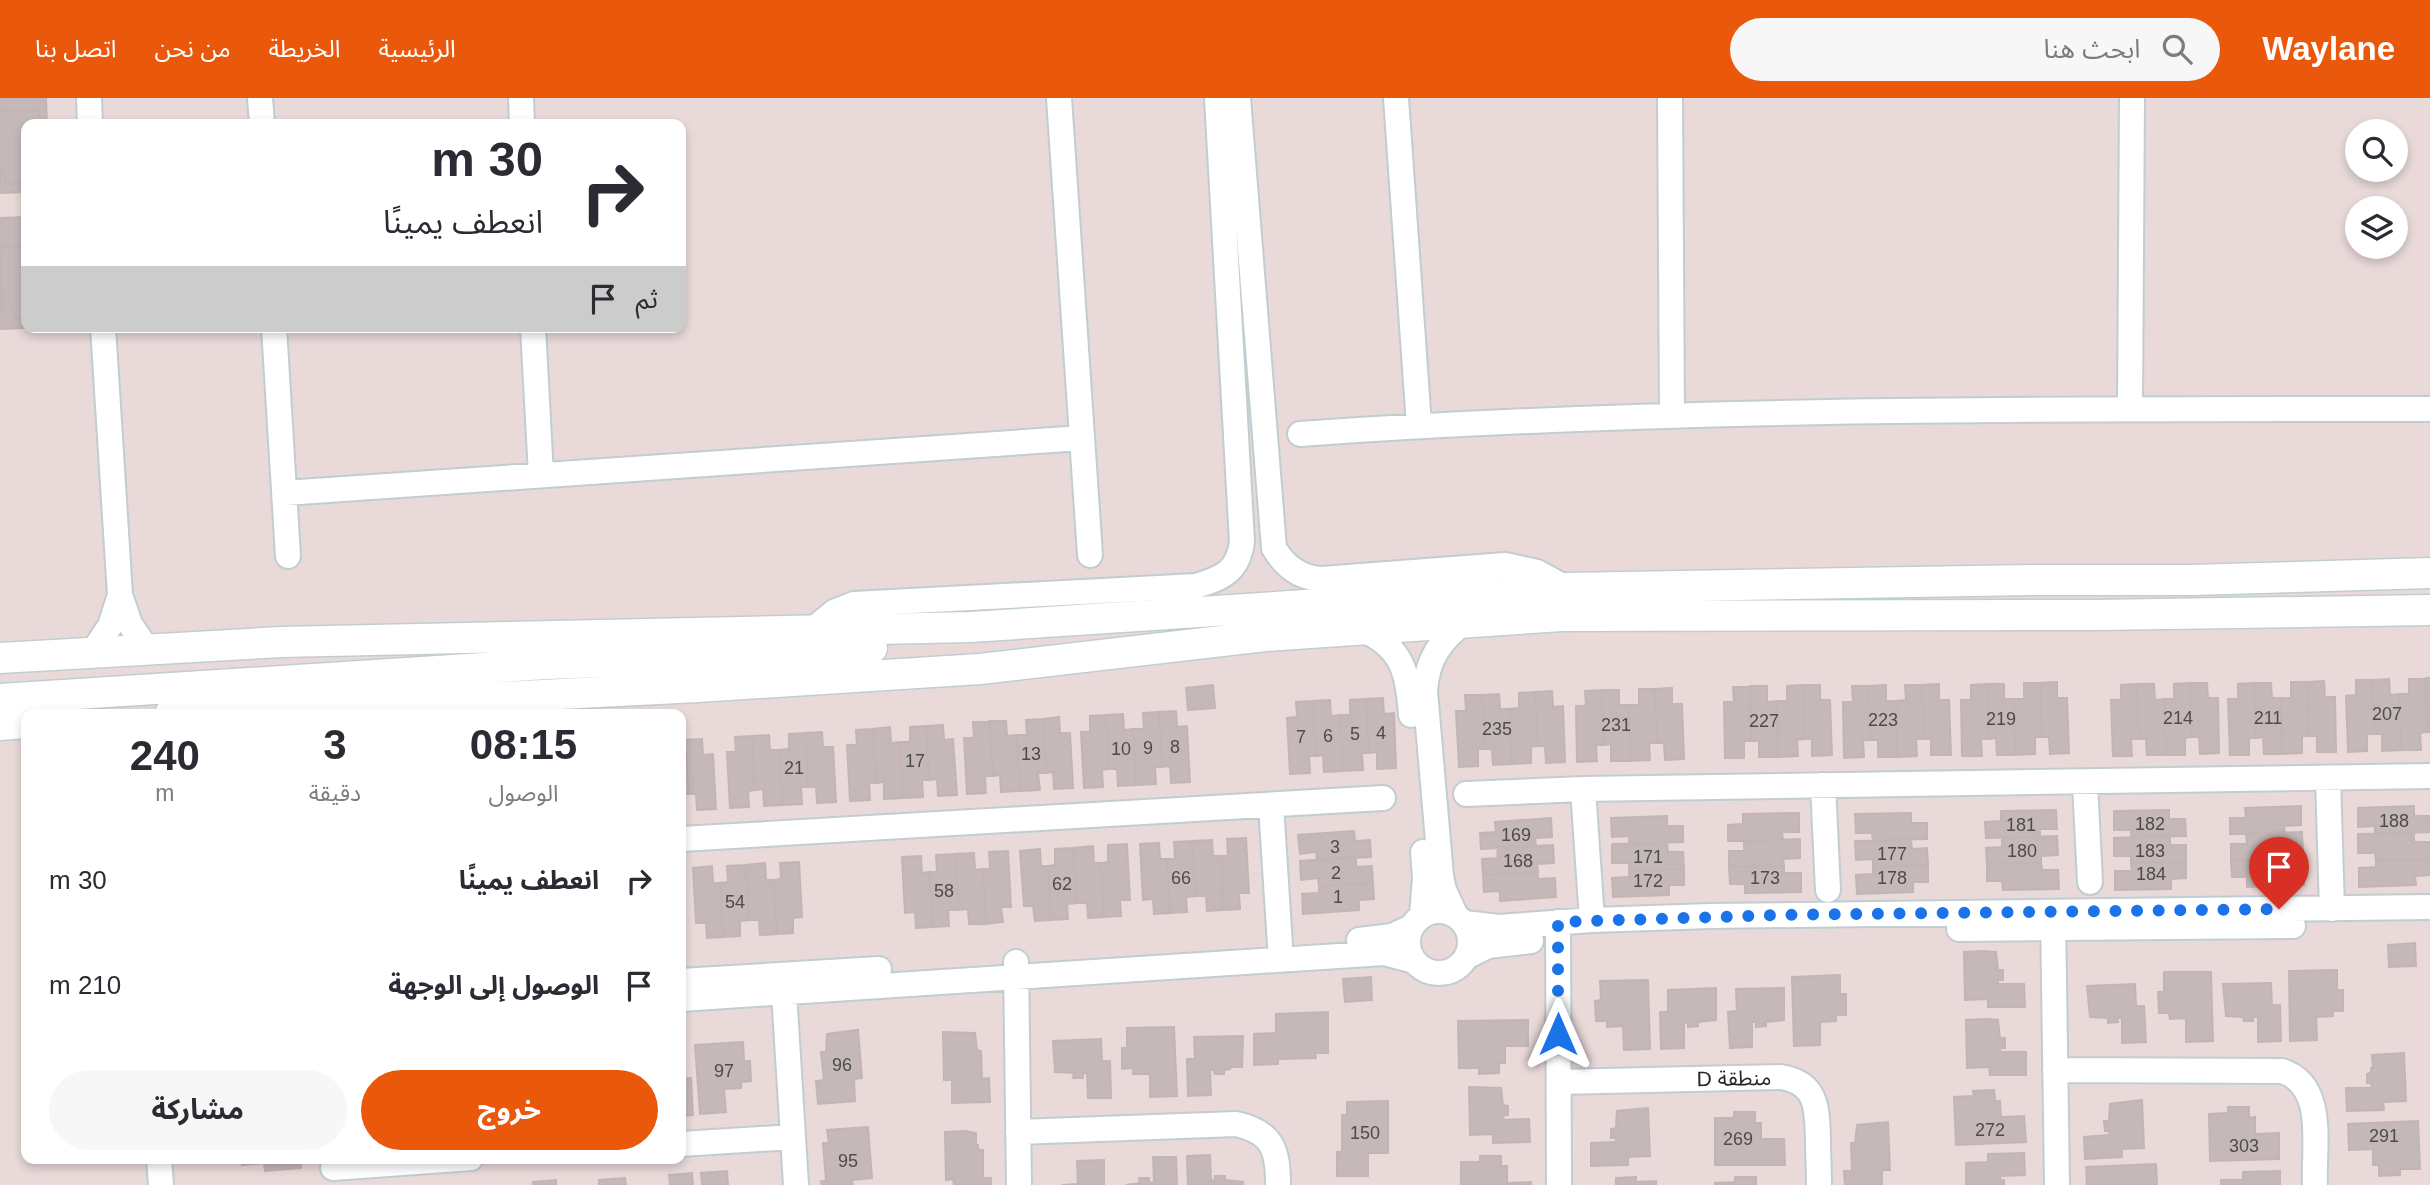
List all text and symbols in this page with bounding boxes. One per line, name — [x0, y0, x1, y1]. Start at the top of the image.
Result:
search box — [1730, 18, 2220, 81]
icon: search — [2158, 30, 2196, 68]
text: Waylane — [2262, 30, 2395, 67]
text: ابحث هنا — [2044, 34, 2140, 64]
text: اتصل بنا — [35, 35, 117, 62]
text: من نحن — [155, 35, 231, 62]
text: الخريطة — [269, 35, 341, 62]
text: الرئيسية — [379, 35, 456, 62]
map controls — [2345, 119, 2408, 259]
button: search — [2345, 119, 2408, 182]
text: 30 m — [431, 132, 543, 186]
icon: right — [567, 147, 658, 238]
button: layers — [2345, 196, 2408, 259]
text: انعطف يمينًا — [383, 204, 543, 240]
icon: arrive — [584, 280, 622, 318]
text: ثم — [636, 284, 658, 314]
house number: 207 — [2372, 704, 2402, 724]
house number: 214 — [2163, 708, 2193, 728]
house number: 211 — [2254, 708, 2282, 728]
house number: 219 — [1986, 709, 2016, 729]
house number: 223 — [1868, 710, 1898, 730]
house number: 227 — [1749, 711, 1779, 731]
house number: 231 — [1601, 715, 1631, 735]
house number: 235 — [1482, 719, 1512, 739]
text: 3 — [323, 721, 347, 768]
text: 08:15 — [470, 721, 577, 768]
house number: 4 — [1376, 723, 1386, 743]
house number: 5 — [1350, 724, 1360, 744]
house number: 6 — [1323, 726, 1333, 746]
house number: 7 — [1296, 727, 1306, 747]
text: 240 — [130, 732, 200, 779]
house number: 8 — [1170, 737, 1180, 757]
house number: 9 — [1143, 738, 1153, 758]
house number: 10 — [1111, 739, 1131, 759]
house number: 13 — [1021, 744, 1041, 764]
house number: 17 — [905, 751, 925, 771]
house number: 21 — [784, 758, 804, 778]
text: m — [155, 780, 174, 806]
text: دقيقة — [309, 780, 361, 806]
text: الوصول — [489, 780, 558, 806]
house number: 188 — [2379, 811, 2409, 831]
house number: 182 — [2135, 814, 2165, 834]
house number: 181 — [2006, 815, 2036, 835]
house number: 169 — [1501, 825, 1531, 845]
house number: 3 — [1330, 837, 1340, 857]
pin — [2249, 837, 2309, 909]
house number: 180 — [2007, 841, 2037, 861]
house number: 183 — [2135, 841, 2165, 861]
house number: 177 — [1877, 844, 1907, 864]
house number: 171 — [1633, 847, 1663, 867]
icon: arrive — [2260, 848, 2298, 886]
house number: 168 — [1503, 851, 1533, 871]
icon: right — [620, 862, 658, 900]
house number: 2 — [1331, 863, 1341, 883]
house number: 184 — [2136, 864, 2166, 884]
text: 30 m — [49, 865, 107, 895]
text: انعطف يمينًا — [459, 865, 599, 895]
house number: 66 — [1171, 868, 1191, 888]
house number: 173 — [1750, 868, 1780, 888]
house number: 178 — [1877, 868, 1907, 888]
house number: 172 — [1633, 871, 1663, 891]
house number: 62 — [1052, 874, 1072, 894]
house number: 58 — [934, 881, 954, 901]
house number: 1 — [1333, 887, 1343, 907]
house number: 54 — [725, 892, 745, 912]
icon: arrive — [620, 967, 658, 1005]
text: 210 m — [49, 970, 121, 1000]
text: الوصول إلى الوجهة — [388, 970, 599, 1000]
position arrow — [1521, 997, 1595, 1071]
house number: 96 — [832, 1055, 852, 1075]
house number: 97 — [714, 1061, 734, 1081]
street label: D منطقة — [1696, 1066, 1772, 1090]
button: مشاركة — [49, 1070, 347, 1150]
button: خروج — [361, 1070, 658, 1150]
house number: 272 — [1975, 1120, 2005, 1140]
house number: 150 — [1350, 1123, 1380, 1143]
house number: 291 — [2369, 1126, 2399, 1146]
house number: 269 — [1723, 1129, 1753, 1149]
house number: 303 — [2229, 1136, 2259, 1156]
house number: 95 — [838, 1151, 858, 1171]

